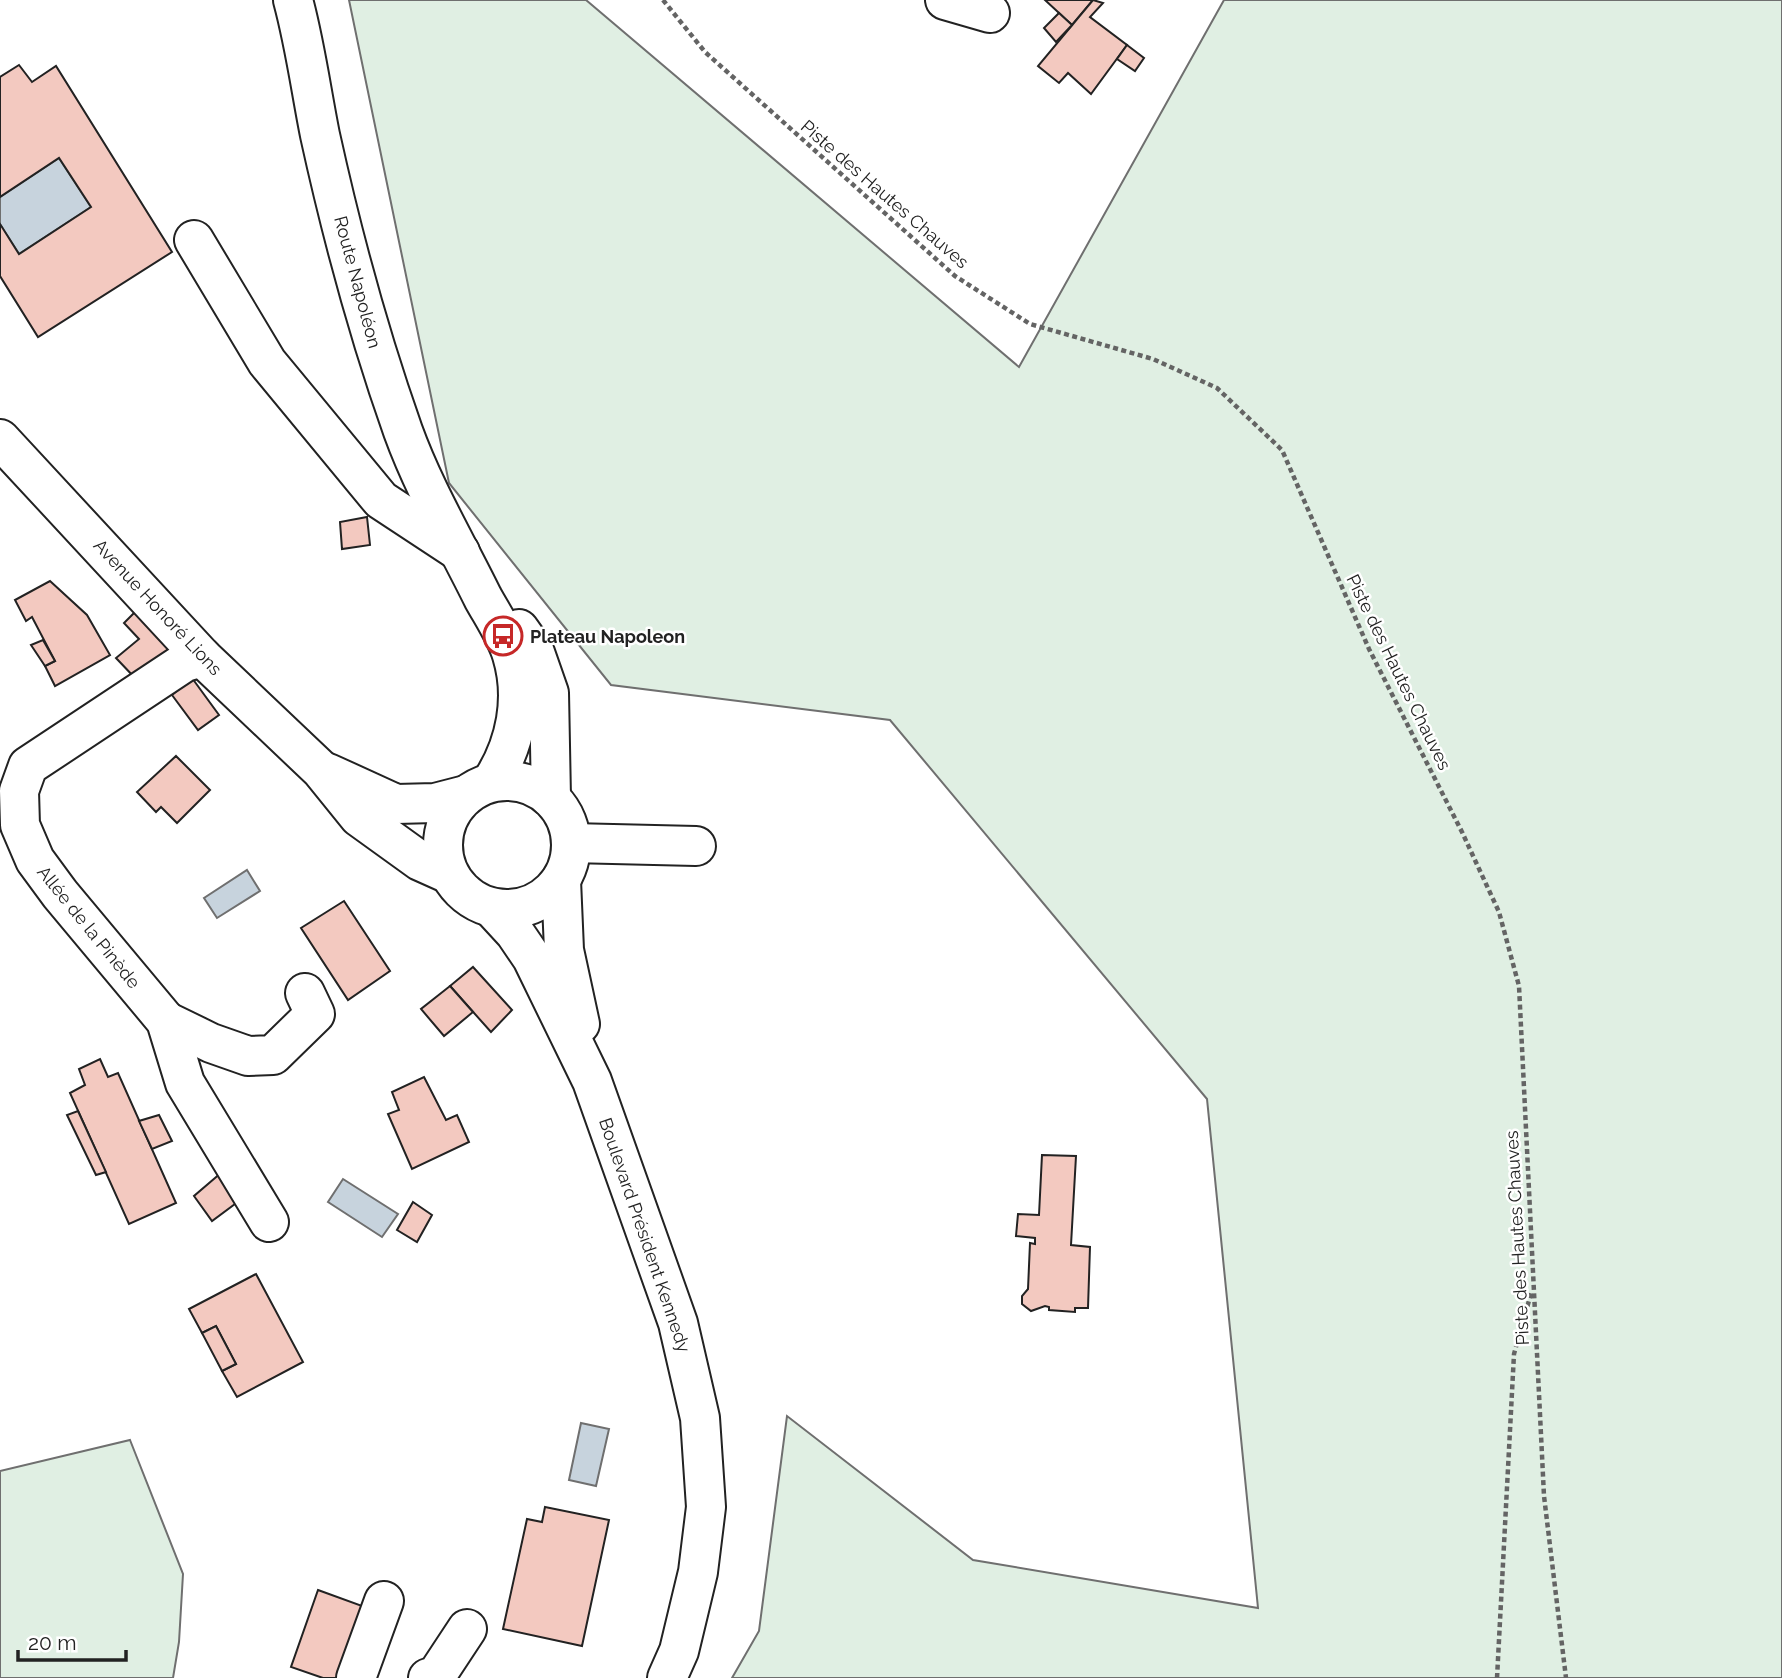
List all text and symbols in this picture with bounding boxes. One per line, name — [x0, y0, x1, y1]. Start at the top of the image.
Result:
street label: Piste des Hautes Chauves — [797, 115, 973, 273]
street label: Route Napoléon — [330, 214, 386, 350]
street label: Avenue Honoré Lions — [90, 535, 227, 680]
street label: Piste des Hautes Chauves — [1342, 571, 1456, 774]
bus stop icon: Plateau Napoleon — [482, 615, 524, 657]
place label: Plateau Napoleon — [530, 626, 685, 647]
street label: Allée de la Pinède — [33, 862, 145, 993]
street label: Boulevard Président Kennedy — [595, 1115, 695, 1355]
street label: Piste des Hautes Chauves — [1501, 1130, 1533, 1346]
scale bar — [18, 1618, 126, 1662]
text: 20 m — [28, 1630, 76, 1655]

